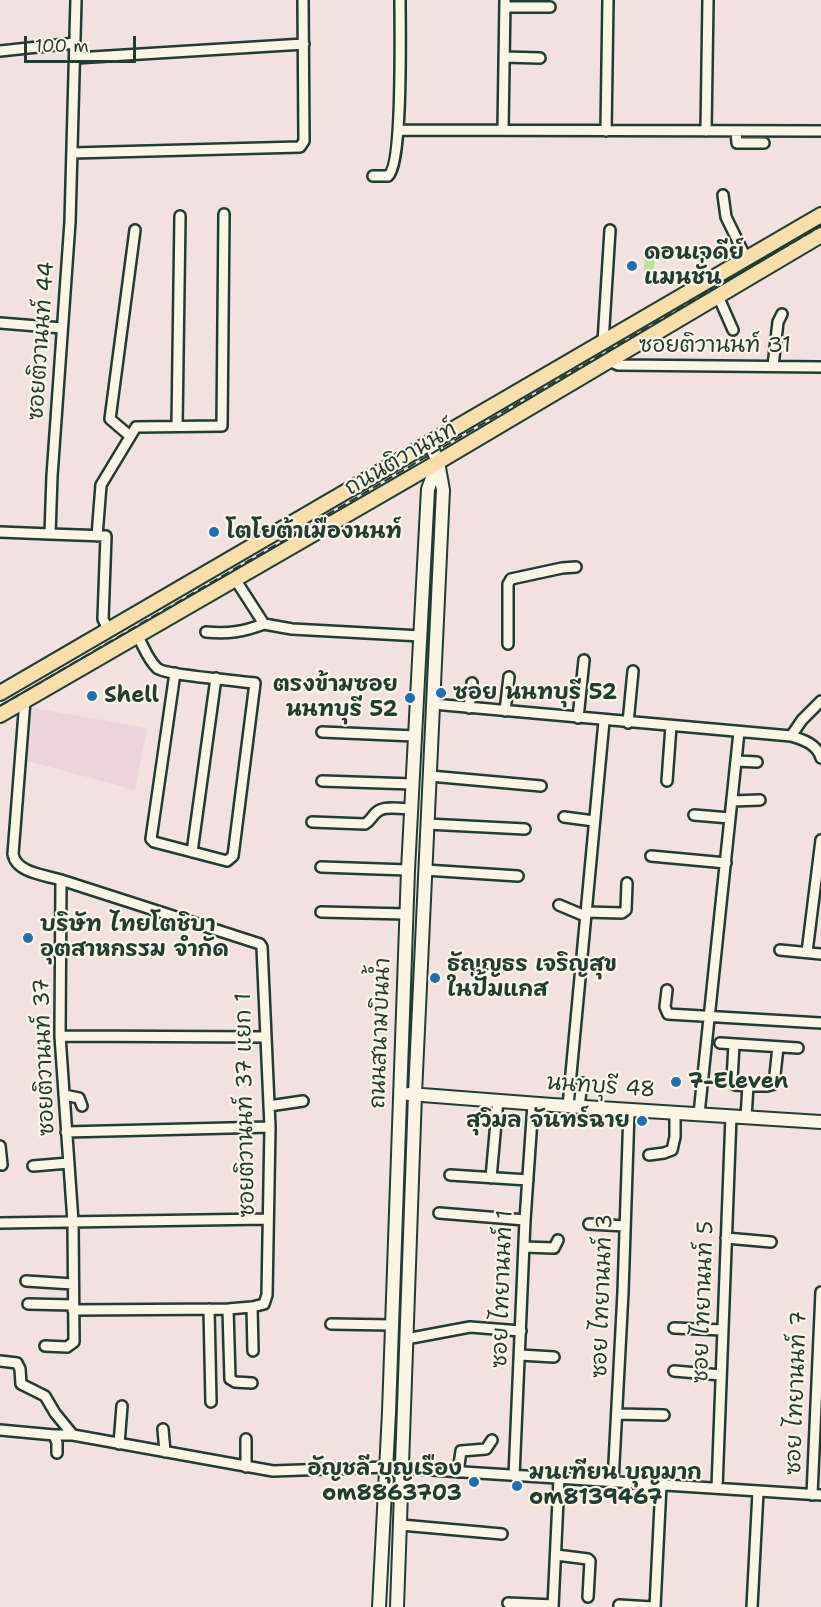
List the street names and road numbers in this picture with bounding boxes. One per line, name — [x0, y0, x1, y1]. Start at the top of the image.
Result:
street label: ซอยติวานนท์ 44 — [23, 261, 61, 421]
street label: ซอยติวานนท์ 31 — [639, 333, 791, 359]
street label: ถนนติวานนท์ — [340, 416, 462, 502]
street label: ถนนสนามบินน้ำ — [365, 957, 397, 1109]
street label: ซอยติวานนท์ 37 — [29, 978, 61, 1136]
street label: ซอยติวานนท์ 37 แยก 1 — [231, 992, 261, 1218]
street label: นนทบุรี 48 — [546, 1070, 656, 1104]
street label: ซอย ไทยานนท์ 1 — [487, 1209, 519, 1369]
street label: ซอย ไทยานนท์ 3 — [587, 1213, 619, 1379]
street label: ซอย ไทยานนท์ 5 — [688, 1220, 720, 1384]
street label: ซอย ไทยานนท์ 7 — [781, 1310, 813, 1476]

